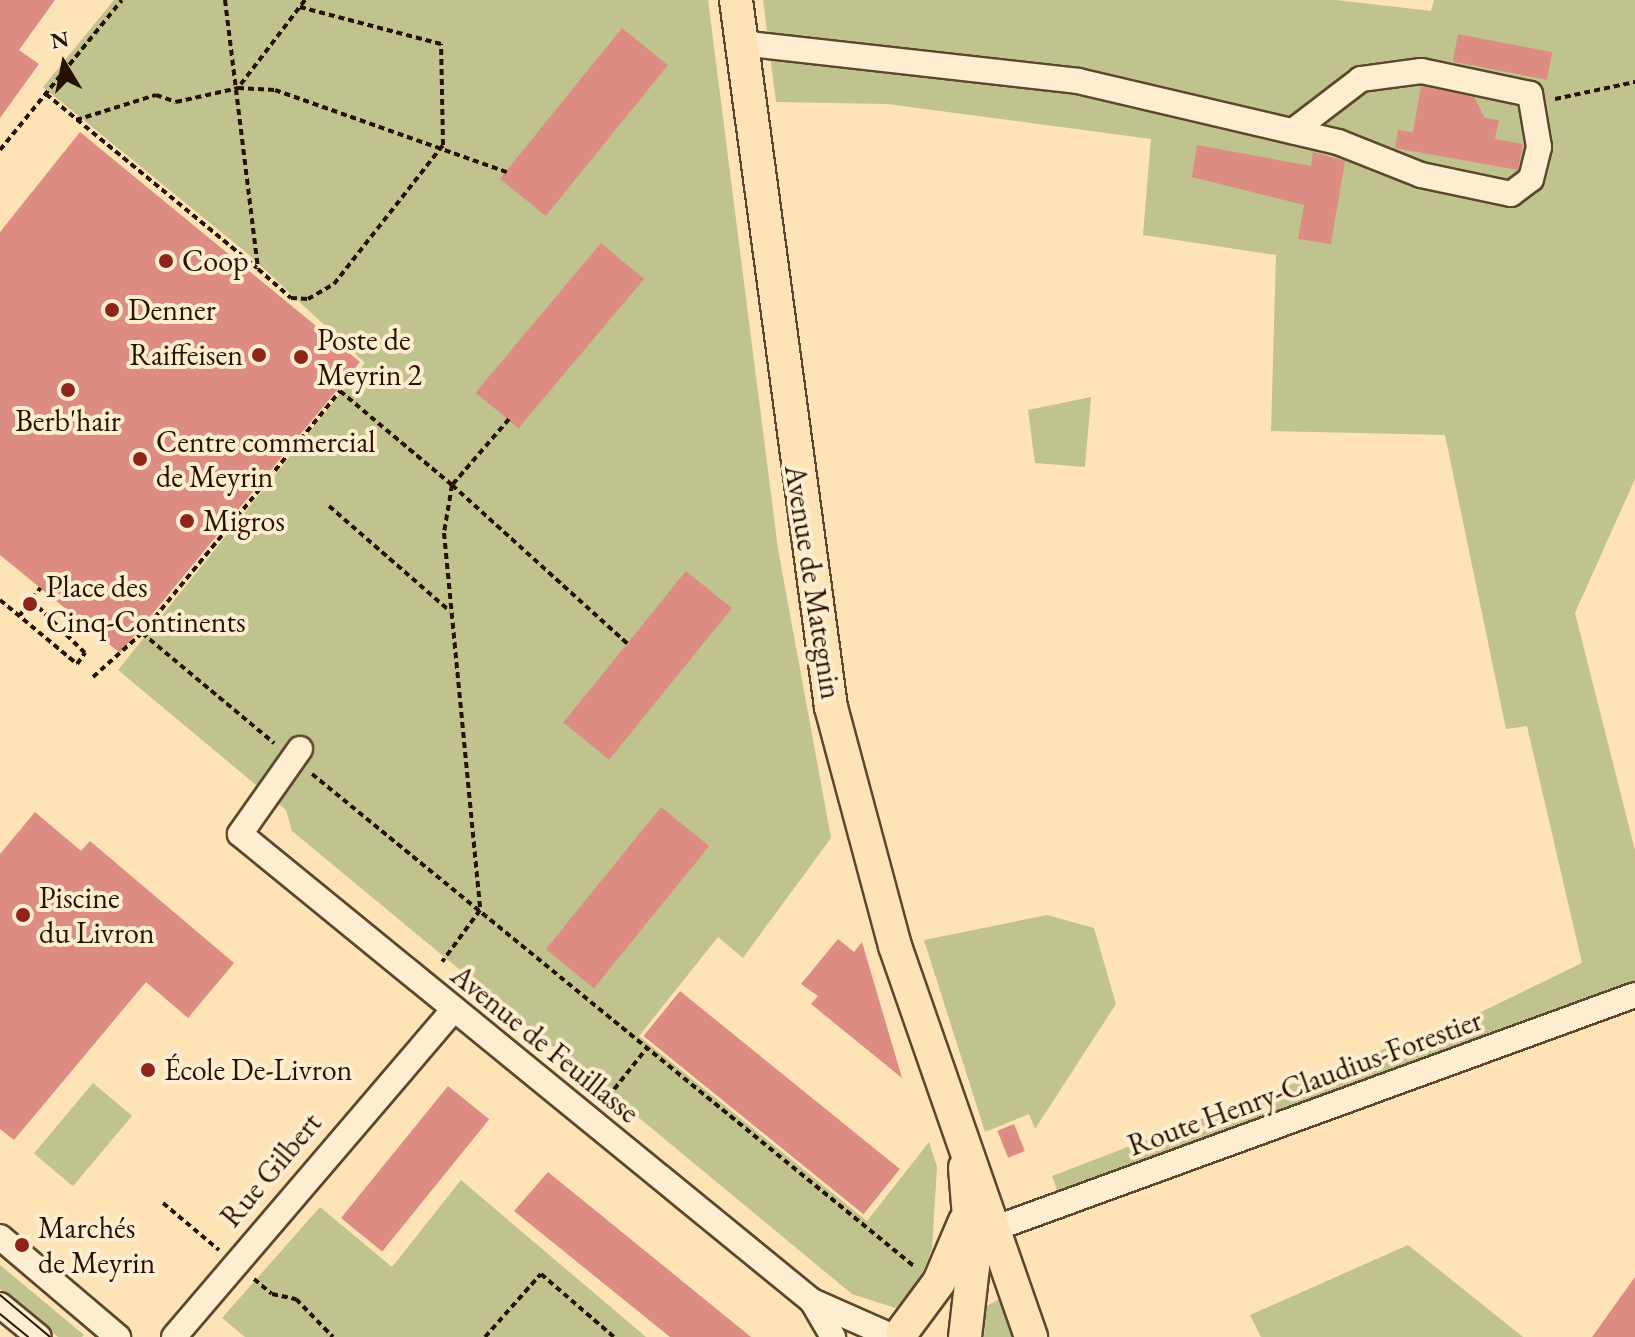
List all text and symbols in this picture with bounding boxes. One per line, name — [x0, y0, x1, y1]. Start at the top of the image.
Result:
north arrow — [24, 24, 104, 104]
text: N — [48, 24, 71, 56]
place label: Coop — [182, 243, 249, 279]
marker: Coop — [157, 252, 175, 270]
place label: Denner — [128, 292, 216, 328]
marker: Denner — [103, 301, 121, 319]
place label: Poste de Meyrin 2 — [317, 322, 422, 392]
place label: Raiffeisen — [130, 337, 243, 373]
marker: Raiffeisen — [250, 346, 268, 364]
marker: Poste de Meyrin 2 — [292, 348, 310, 366]
marker: Berb'hair — [59, 381, 77, 399]
place label: Berb'hair — [15, 403, 121, 439]
place label: Centre commercial de Meyrin — [156, 424, 376, 494]
marker: Centre commercial de Meyrin — [131, 450, 149, 468]
street label: Avenue de Mategnin — [777, 462, 849, 702]
place label: Migros — [203, 503, 285, 539]
marker: Migros — [178, 512, 196, 530]
place label: Place des Cinq-Continents — [46, 569, 246, 640]
marker: Place des Cinq-Continents — [21, 595, 39, 613]
place label: Piscine du Livron — [39, 880, 155, 950]
marker: Piscine du Livron — [14, 906, 32, 924]
street label: Avenue de Feuillasse — [444, 957, 646, 1131]
street label: Route Henry-Claudius-Forestier — [1123, 1002, 1487, 1164]
place label: École De-Livron — [164, 1052, 352, 1088]
marker: École De-Livron — [139, 1061, 157, 1079]
street label: Rue Gilbert — [213, 1106, 329, 1234]
place label: Marchés de Meyrin — [38, 1210, 155, 1280]
marker: Marchés de Meyrin — [13, 1236, 31, 1254]

